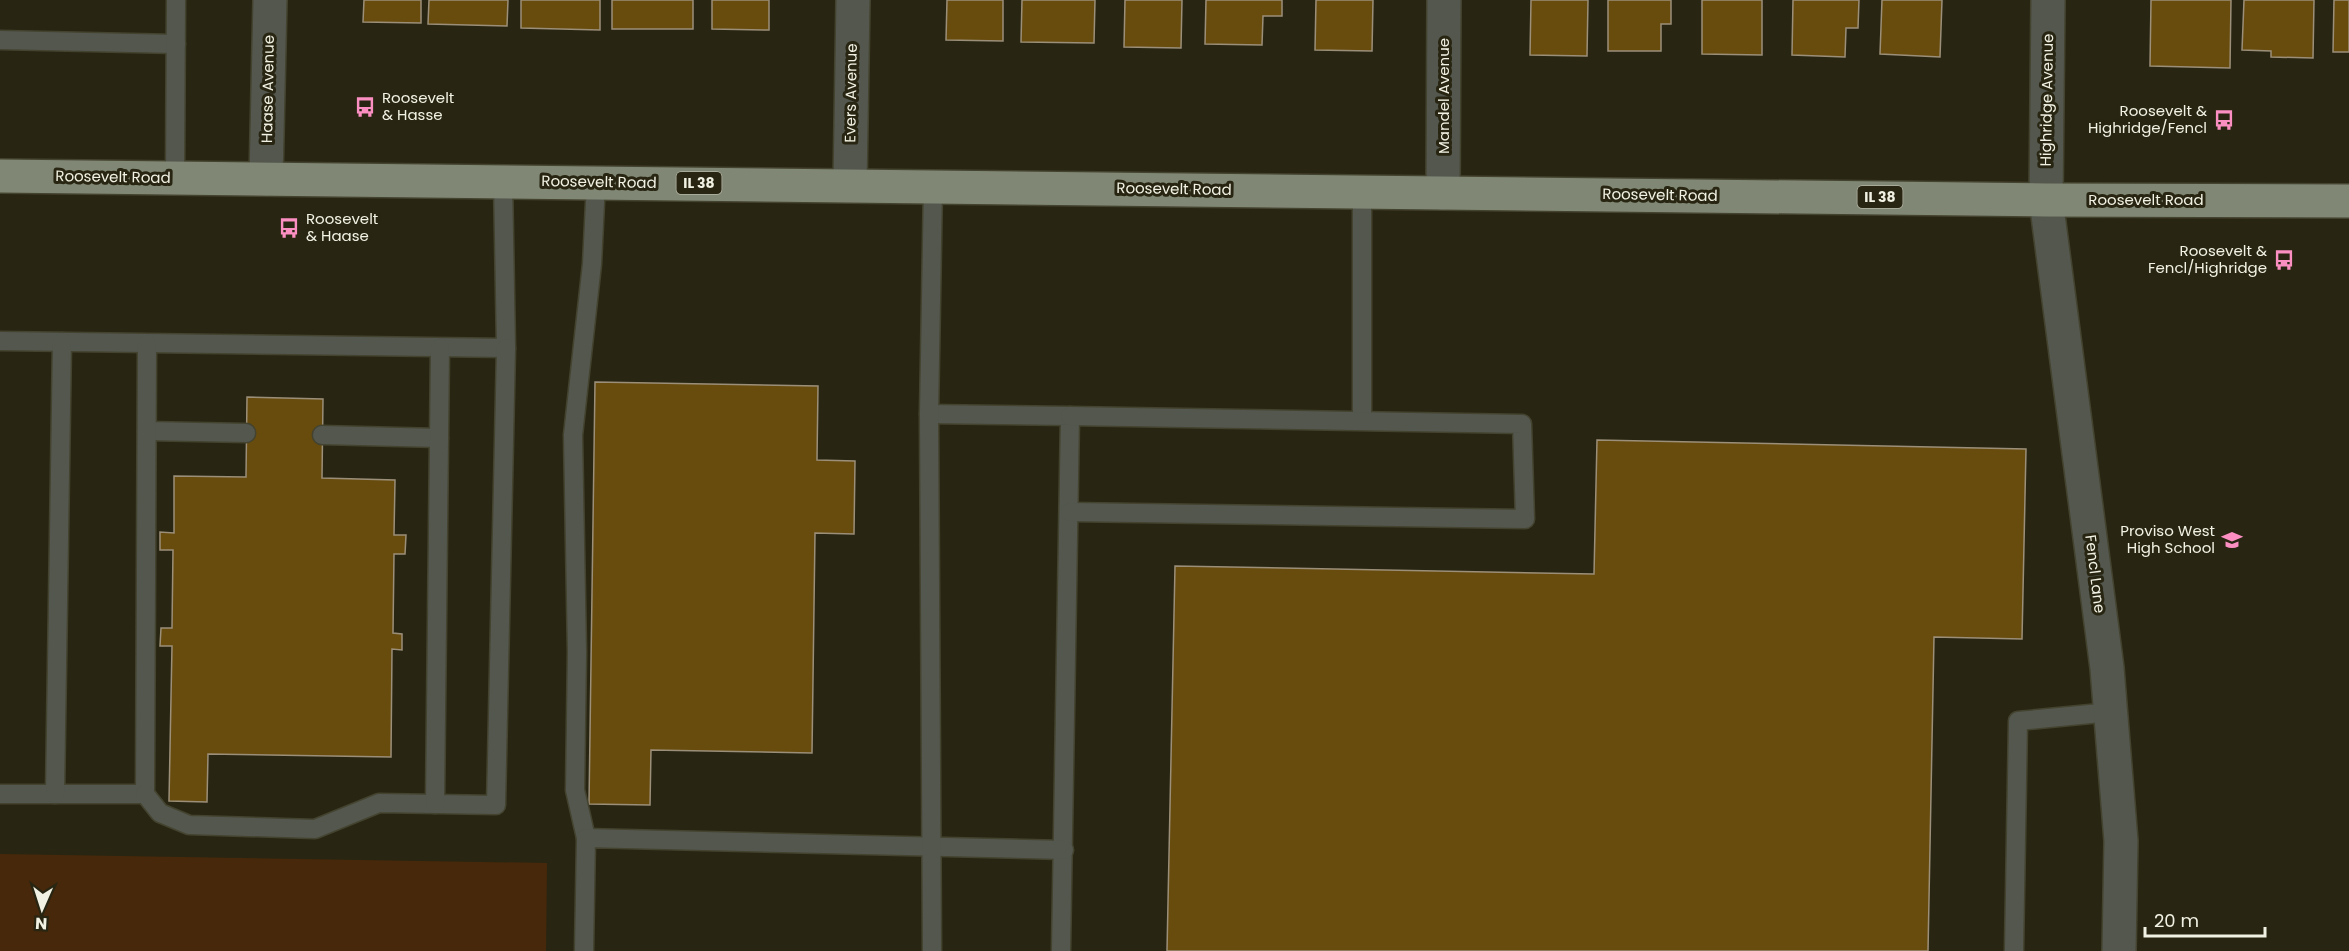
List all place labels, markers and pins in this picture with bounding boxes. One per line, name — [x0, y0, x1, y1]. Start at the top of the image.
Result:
place label: Roosevelt & Hasse — [382, 87, 454, 125]
bus stop icon: Roosevelt & Hasse — [353, 95, 377, 119]
place label: Roosevelt & Highridge/Fencl — [2088, 100, 2207, 138]
bus stop icon: Roosevelt & Highridge/Fencl — [2212, 108, 2236, 132]
place label: Roosevelt & Haase — [306, 208, 378, 246]
bus stop icon: Roosevelt & Haase — [277, 216, 301, 240]
place label: Roosevelt & Fencl/Highridge — [2148, 240, 2267, 278]
bus stop icon: Roosevelt & Fencl/Highridge — [2272, 248, 2296, 272]
place label: Proviso West High School — [2120, 520, 2215, 558]
school or university icon: Proviso West High School — [2220, 528, 2244, 552]

